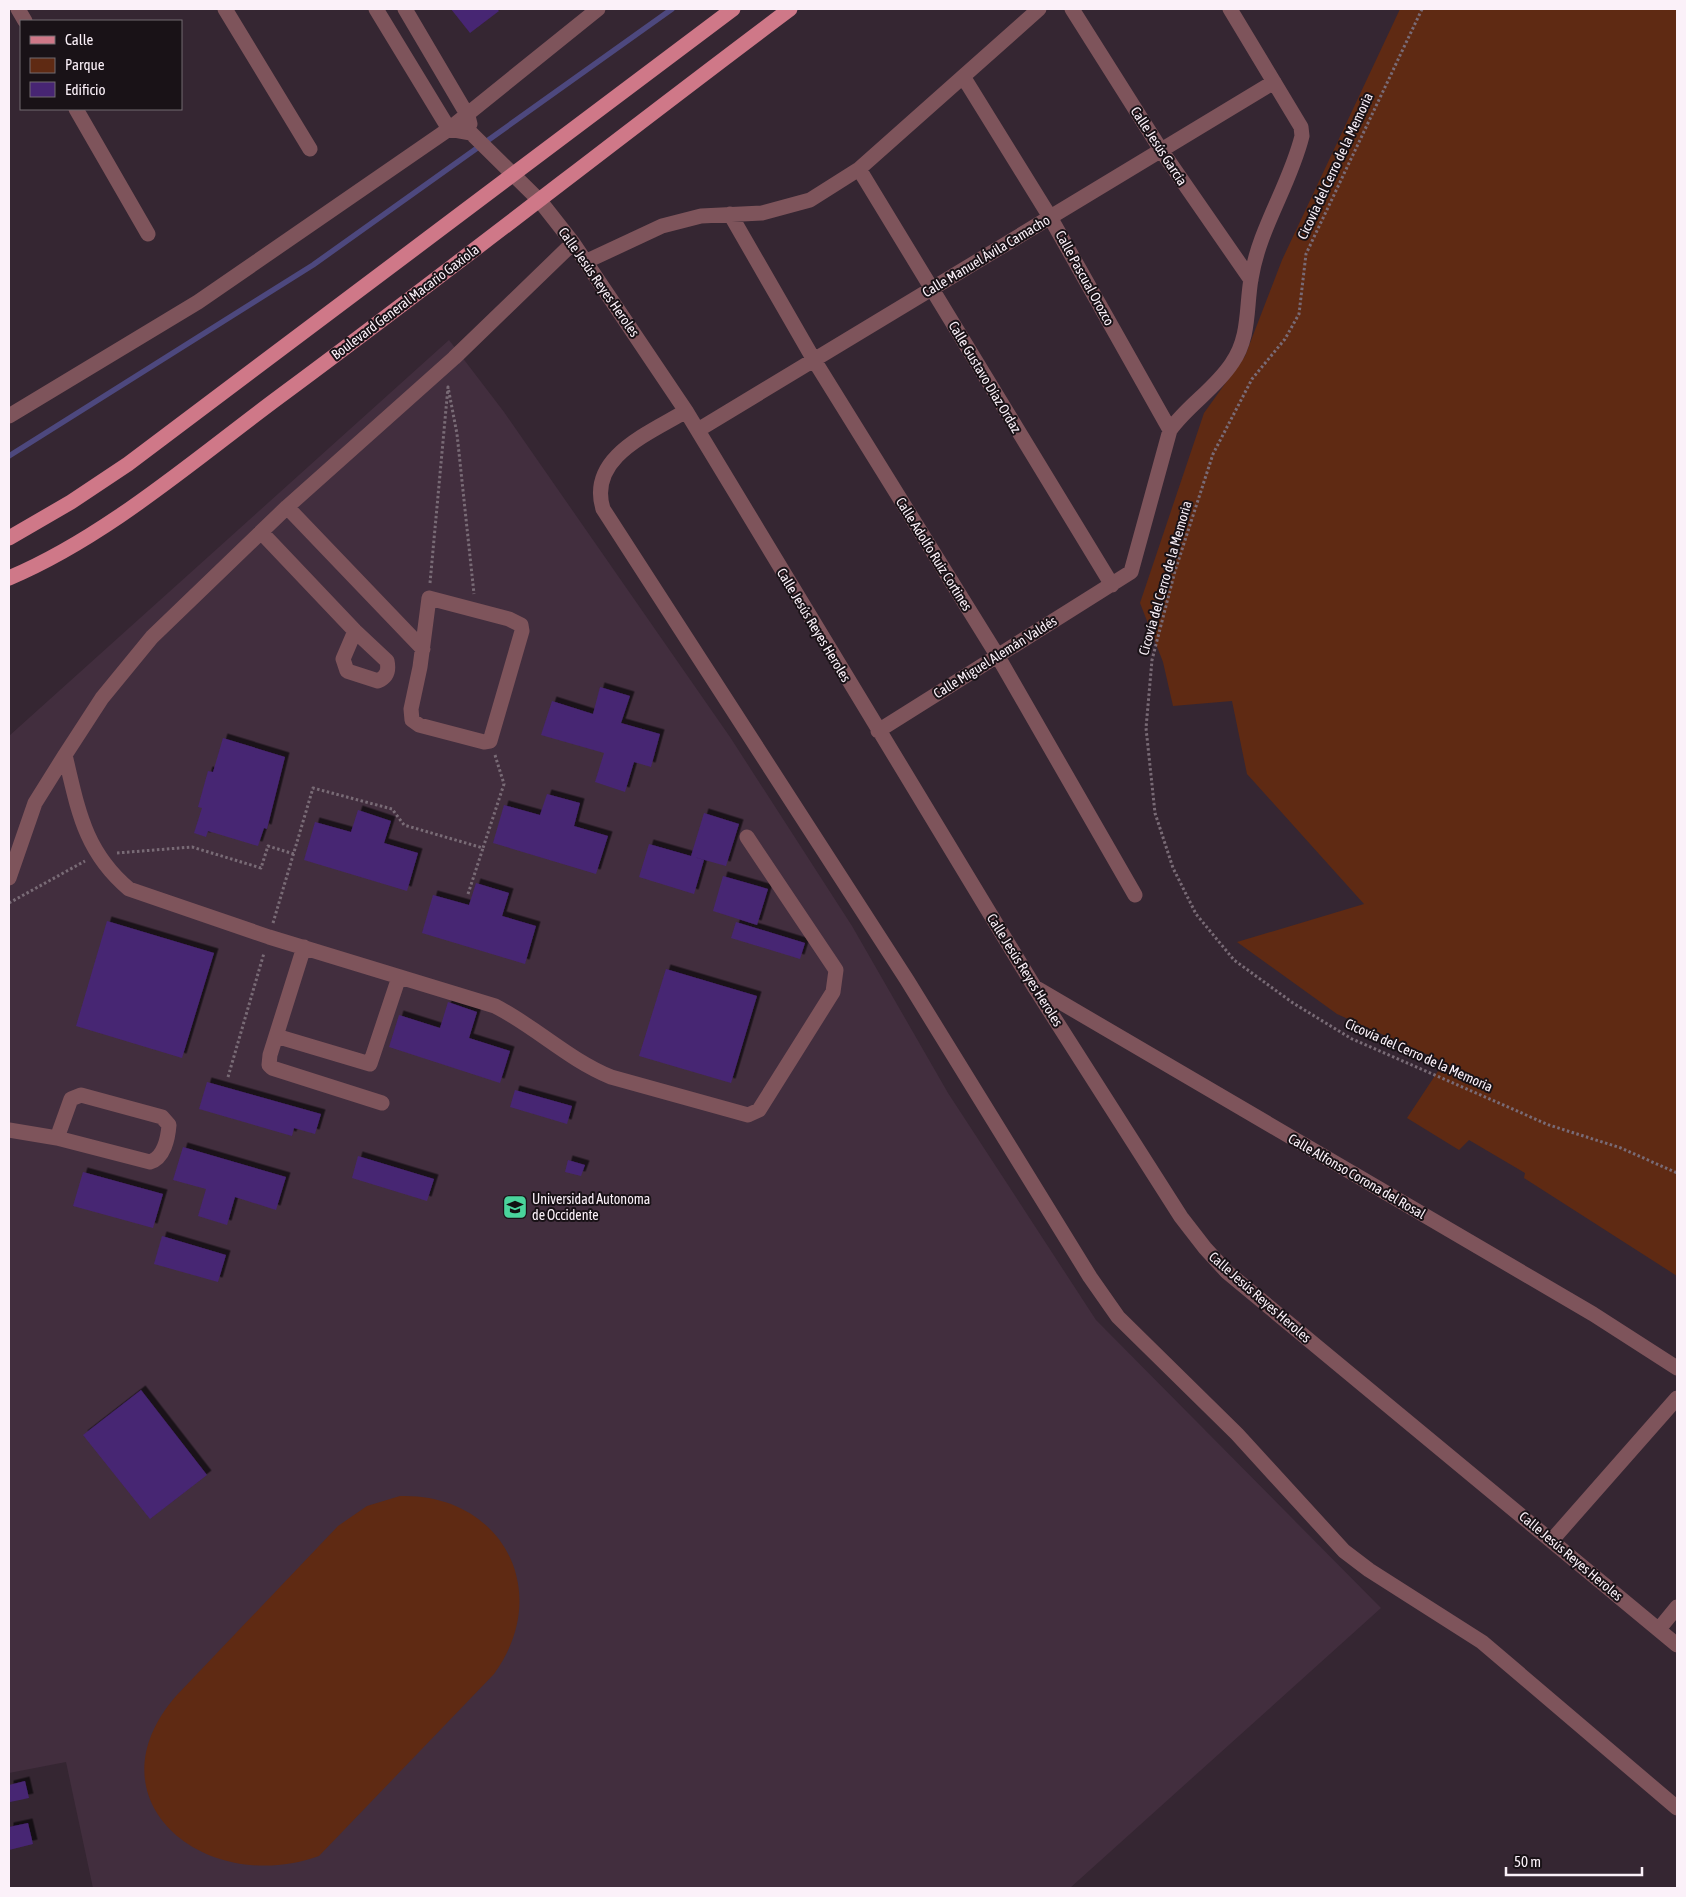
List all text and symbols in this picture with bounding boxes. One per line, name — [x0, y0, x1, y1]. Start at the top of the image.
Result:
legend — [20, 20, 182, 110]
text: Calle — [65, 31, 94, 48]
text: Parque — [65, 56, 105, 73]
text: Edificio — [65, 81, 106, 98]
street label: Cicovía del Cerro de la Memoria — [1294, 90, 1376, 242]
street label: Calle Jesús García — [1128, 104, 1190, 188]
street label: Calle Manuel Ávila Camacho — [919, 212, 1053, 300]
street label: Calle Jesús Reyes Heroles — [555, 224, 643, 340]
street label: Calle Pascual Orozco — [1052, 228, 1118, 328]
street label: Boulevard General Macario Gaxiola — [328, 241, 482, 363]
street label: Calle Gustavo Díaz Ordaz — [945, 318, 1025, 436]
street label: Calle Adolfo Ruiz Cortines — [893, 494, 975, 614]
street label: Cicovía del Cerro de la Memoria — [1135, 499, 1195, 657]
street label: Calle Jesús Reyes Heroles — [774, 565, 854, 685]
street label: Calle Miguel Alemán Valdés — [930, 612, 1060, 701]
street label: Calle Jesús Reyes Heroles — [984, 911, 1066, 1029]
street label: Cicovía del Cerro de la Memoria — [1343, 1015, 1495, 1095]
street label: Calle Alfonso Corona del Rosal — [1286, 1130, 1429, 1222]
place label: Universidad Autonoma de Occidente — [532, 1191, 650, 1223]
school or university icon: Universidad Autonoma de Occidente — [502, 1194, 528, 1220]
street label: Calle Jesús Reyes Heroles — [1206, 1248, 1314, 1346]
street label: Calle Jesús Reyes Heroles — [1516, 1508, 1626, 1604]
scale bar — [1506, 1844, 1642, 1876]
text: 50 m — [1514, 1853, 1541, 1870]

